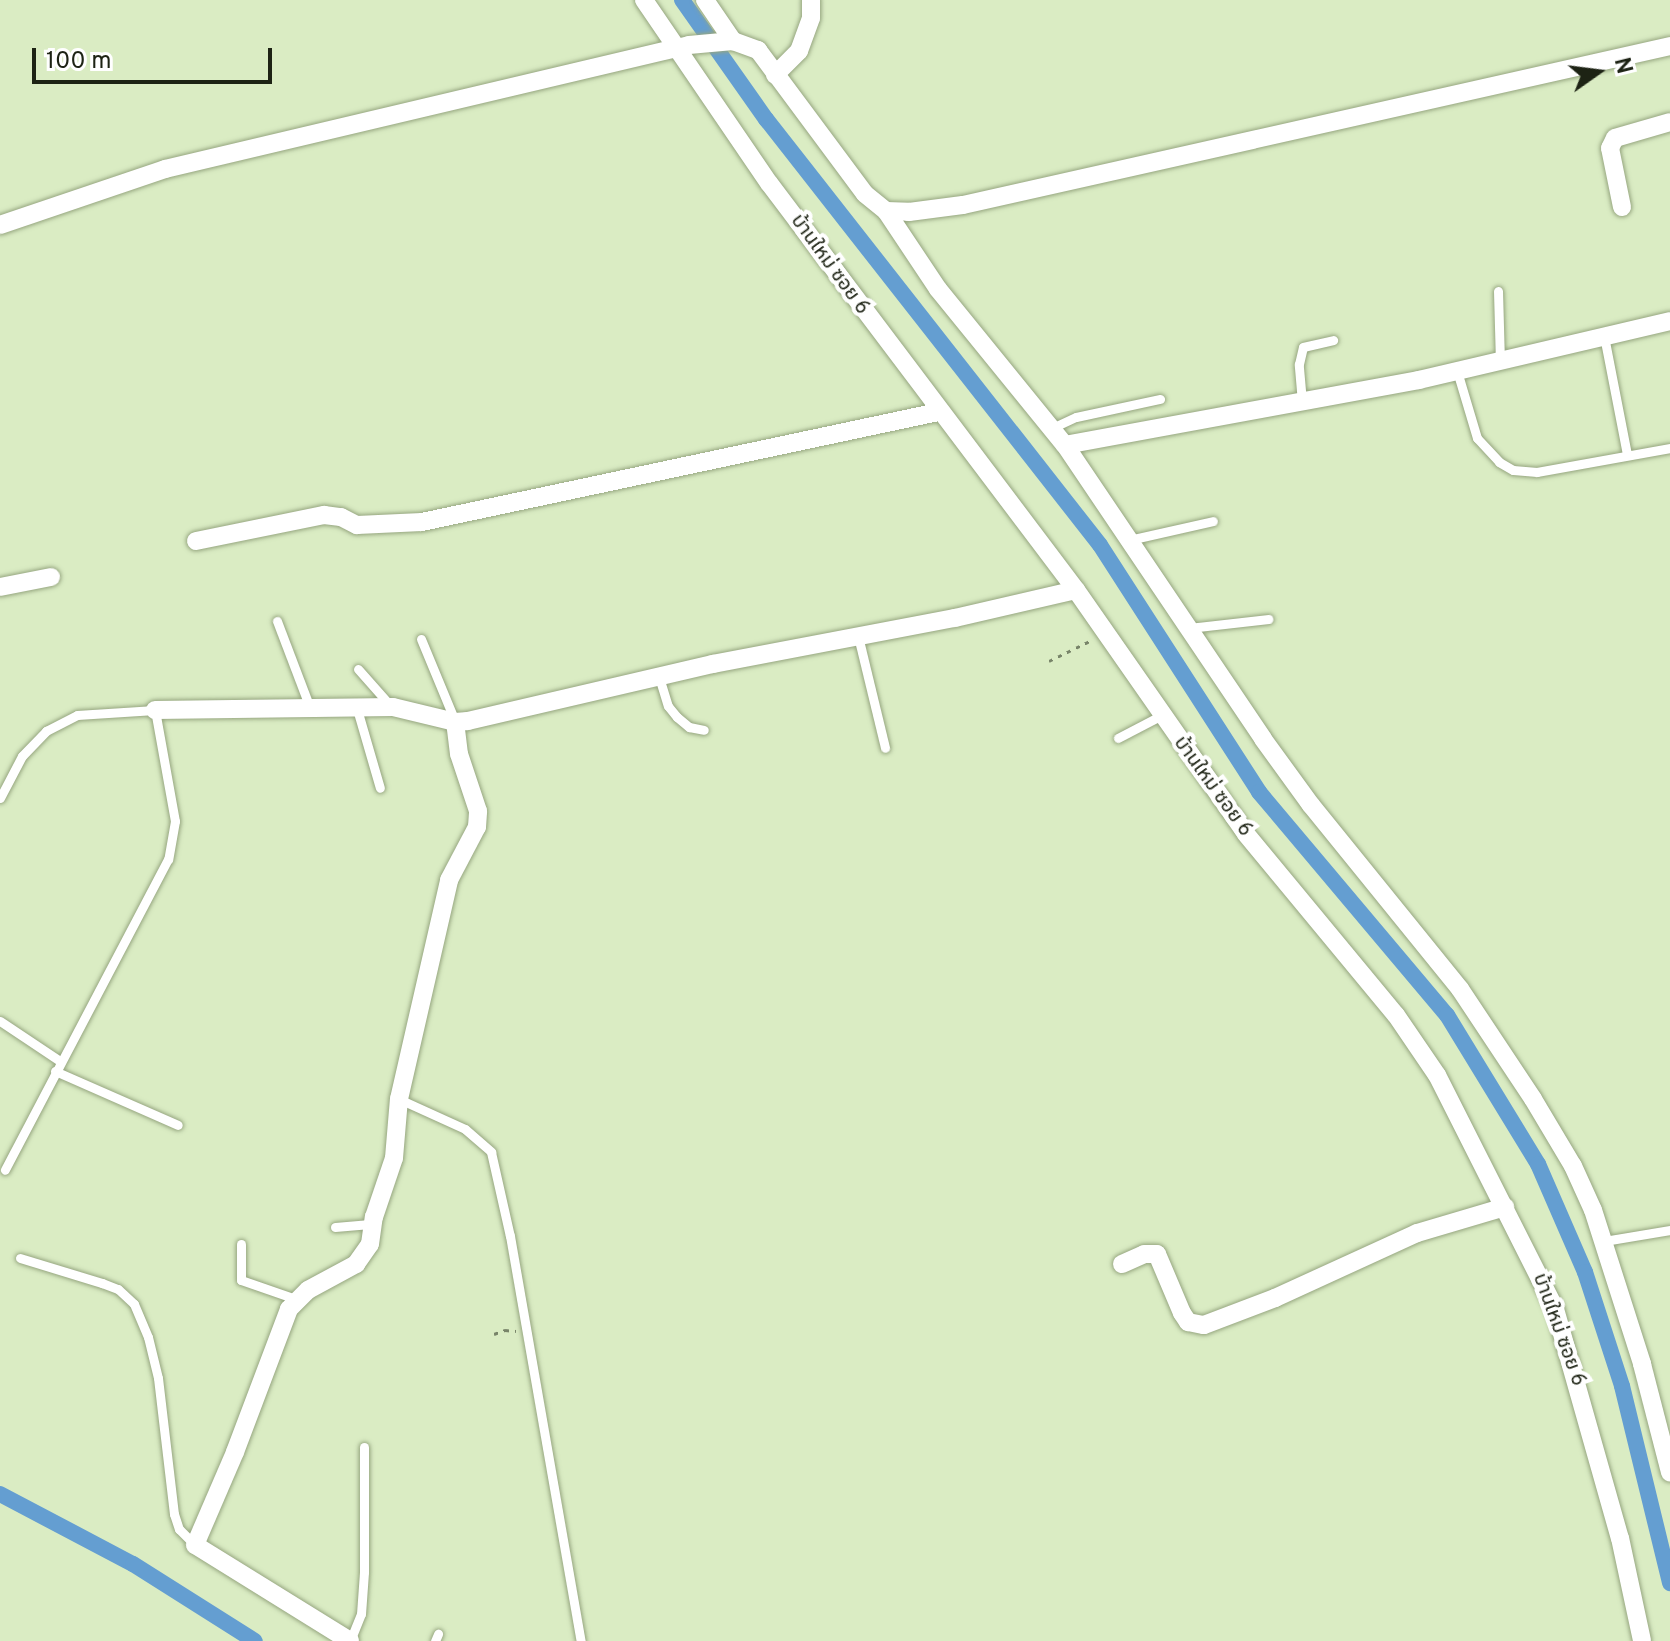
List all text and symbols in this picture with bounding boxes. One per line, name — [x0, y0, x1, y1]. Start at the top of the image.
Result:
scale bar — [36, 32, 276, 82]
north arrow — [1558, 32, 1638, 112]
text: 100 m — [46, 47, 112, 77]
text: N — [1607, 55, 1637, 77]
street label: บ้านใหม่ ซอย 6 — [785, 210, 873, 320]
street label: บ้านใหม่ ซอย 6 — [1168, 732, 1256, 842]
street label: บ้านใหม่ ซอย 6 — [1527, 1270, 1589, 1390]

